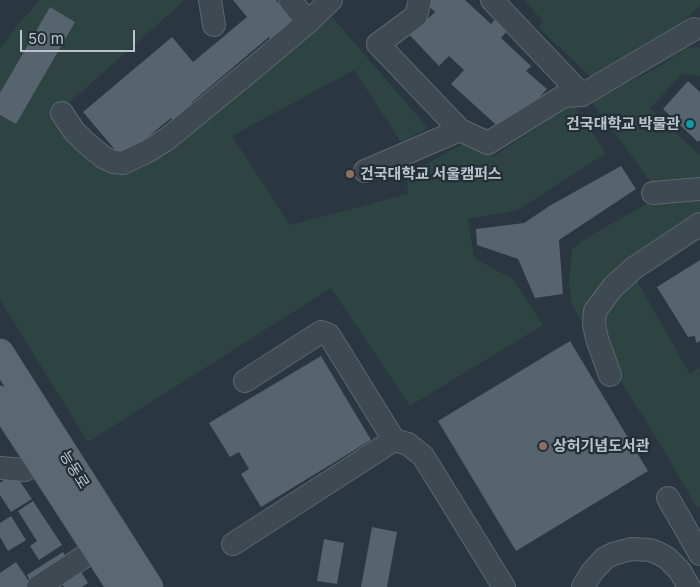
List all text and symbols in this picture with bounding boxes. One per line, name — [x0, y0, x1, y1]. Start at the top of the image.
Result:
scale bar — [22, 20, 138, 52]
text: 50 m — [28, 29, 64, 48]
place label: 건국대학교 박물관 — [566, 115, 680, 133]
marker: 건국대학교 박물관 — [684, 118, 696, 130]
place label: 건국대학교 서울캠퍼스 — [360, 165, 502, 183]
marker: 건국대학교 서울캠퍼스 — [344, 168, 356, 180]
place label: 상허기념도서관 — [553, 437, 650, 455]
marker: 상허기념도서관 — [537, 440, 549, 452]
street label: 능동로 — [55, 448, 93, 492]

